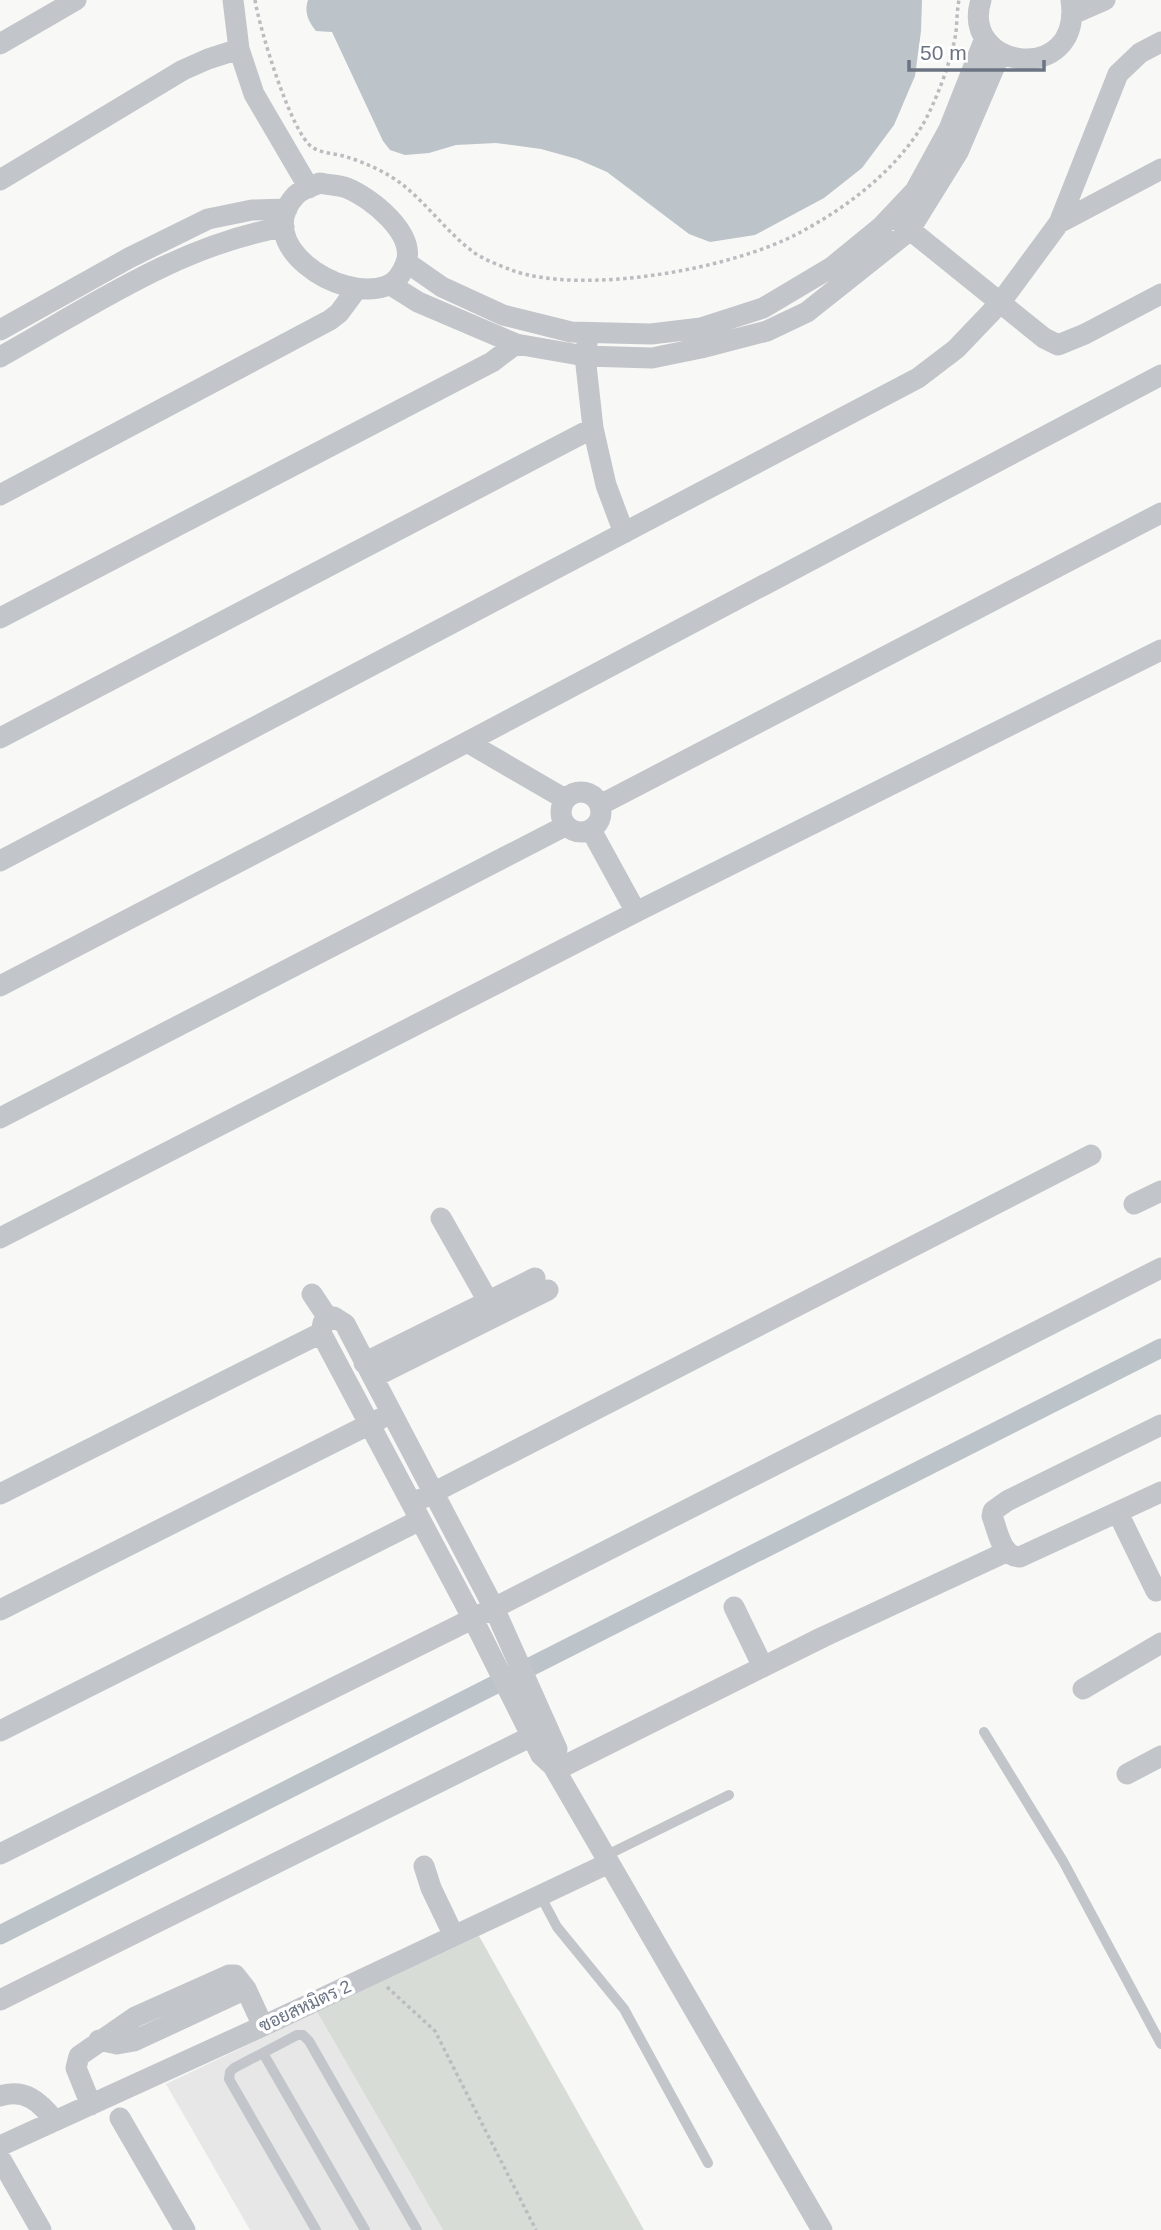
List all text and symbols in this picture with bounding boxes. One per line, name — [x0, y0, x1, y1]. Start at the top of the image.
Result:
scale bar — [909, 28, 1044, 72]
text: 50 m — [920, 41, 967, 64]
street label: ซอยสหมิตร 2 — [255, 1975, 354, 2036]

